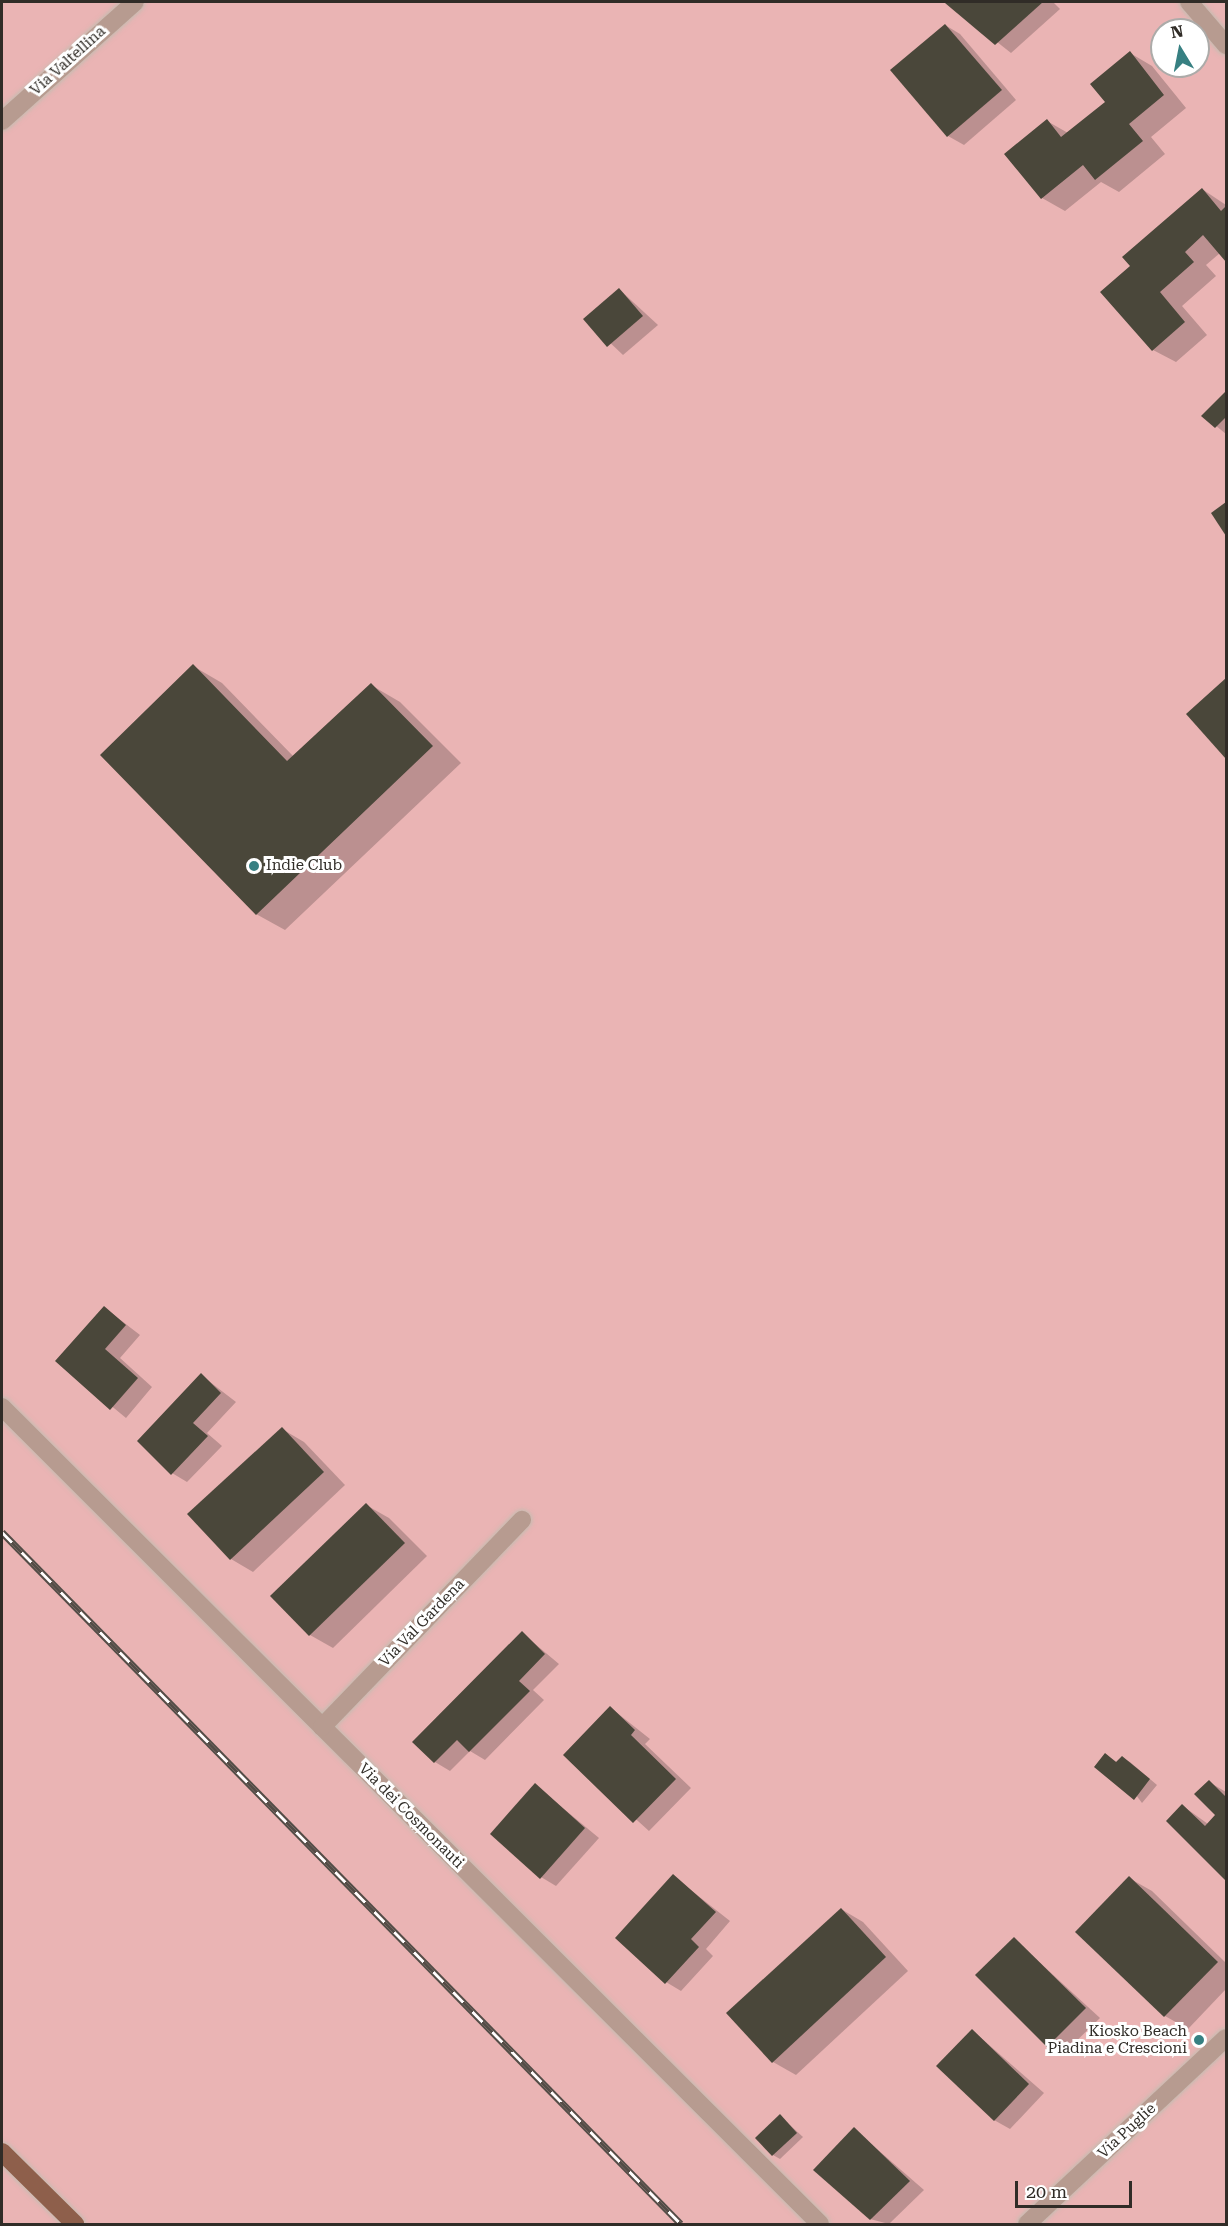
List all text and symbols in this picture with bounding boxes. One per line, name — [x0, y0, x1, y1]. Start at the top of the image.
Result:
north arrow — [1150, 18, 1210, 78]
text: N — [1169, 21, 1185, 42]
street label: Via Valtellina — [27, 23, 109, 99]
place label: Indie Club — [266, 857, 342, 875]
marker: Indie Club — [247, 859, 261, 873]
street label: Via Val Gardena — [376, 1575, 468, 1671]
street label: Via dei Cosmonauti — [355, 1760, 467, 1872]
place label: Kiosko Beach Piadina e Crescioni — [1048, 2022, 1187, 2057]
marker: Kiosko Beach Piadina e Crescioni — [1192, 2033, 1206, 2047]
street label: Via Puglie — [1094, 2100, 1160, 2162]
scale bar — [1018, 2169, 1135, 2207]
text: 20 m — [1026, 2181, 1067, 2202]

